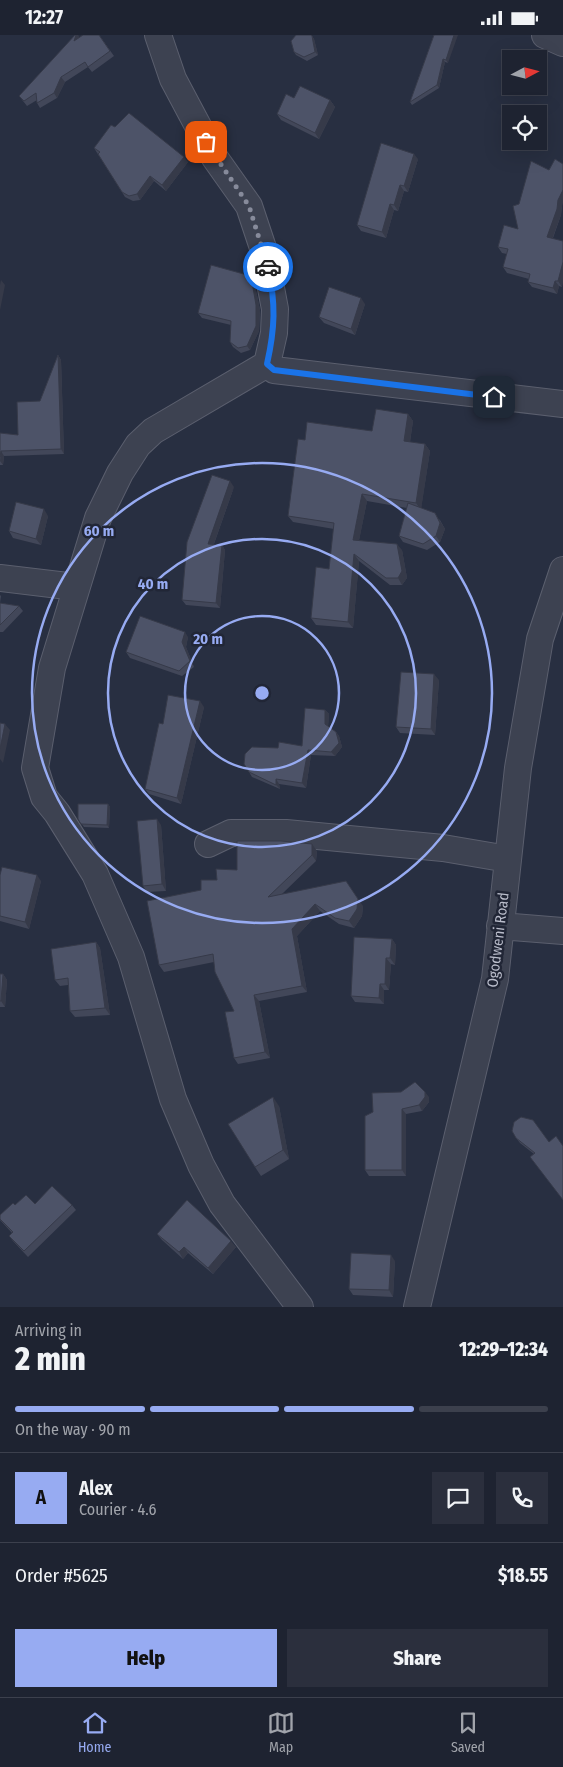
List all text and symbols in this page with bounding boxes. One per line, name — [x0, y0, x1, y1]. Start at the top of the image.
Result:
text: 12:27 — [25, 6, 63, 29]
north arrow — [502, 50, 548, 95]
map controls — [502, 50, 547, 150]
button: locate — [502, 105, 547, 150]
pin — [185, 121, 227, 163]
icon: bag — [192, 128, 220, 156]
courier — [243, 242, 293, 292]
icon: car — [254, 253, 282, 281]
pin — [473, 376, 515, 418]
icon: home — [480, 383, 508, 411]
text: 60 m — [84, 522, 114, 540]
text: 40 m — [138, 575, 168, 593]
text: 20 m — [192, 630, 223, 648]
centre of rings — [253, 684, 271, 702]
street label: Ogodweni Road — [483, 891, 513, 989]
text: Arriving in — [15, 1321, 82, 1340]
text: 12:29–12:34 — [459, 1338, 548, 1361]
text: 2 min — [15, 1340, 86, 1378]
text: On the way · 90 m — [15, 1420, 131, 1439]
button: chat — [432, 1472, 484, 1524]
button: phone — [496, 1472, 548, 1524]
text: Alex — [79, 1477, 113, 1500]
text: A — [36, 1486, 46, 1509]
text: Courier · 4.6 — [79, 1500, 157, 1519]
text: Order #5625 — [15, 1564, 108, 1587]
text: $18.55 — [498, 1564, 548, 1587]
button: Help — [15, 1629, 277, 1687]
button: Share — [287, 1629, 548, 1687]
tab: Home — [78, 1709, 111, 1756]
tab: Map — [267, 1709, 295, 1756]
tab: Saved — [451, 1709, 485, 1756]

